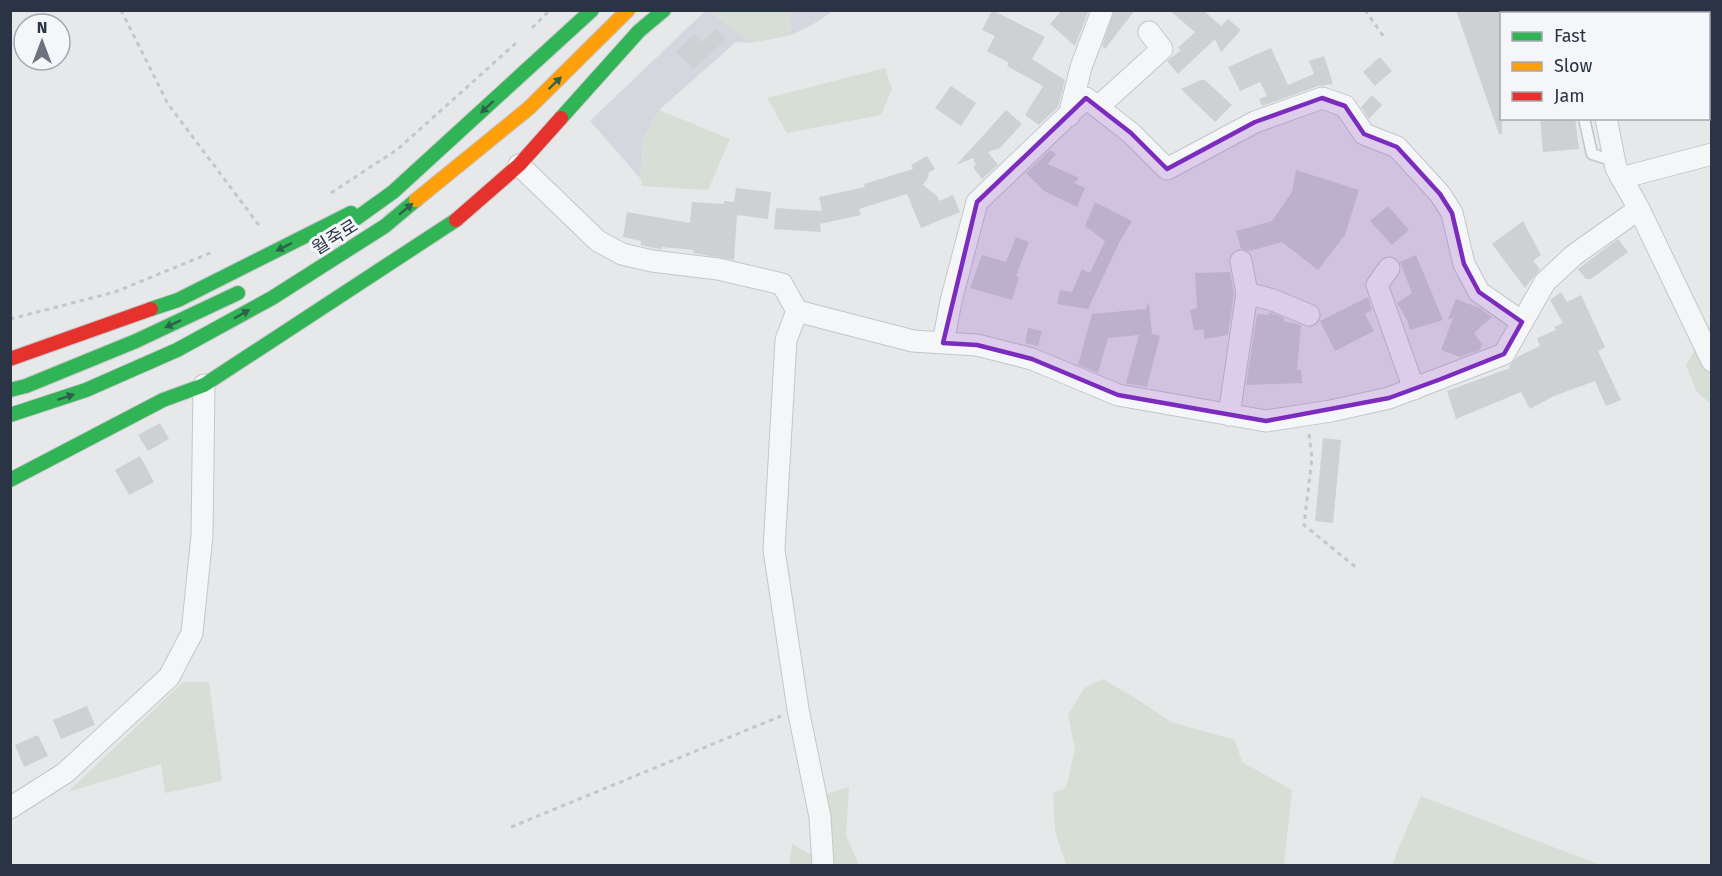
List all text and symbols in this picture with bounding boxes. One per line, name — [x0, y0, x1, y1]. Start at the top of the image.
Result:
north arrow — [12, 12, 72, 72]
legend — [1500, 12, 1710, 120]
text: N — [37, 18, 47, 37]
text: Fast — [1554, 25, 1587, 47]
text: Slow — [1554, 55, 1593, 77]
one-way arrow — [547, 76, 561, 90]
text: Jam — [1554, 85, 1585, 107]
one-way arrow — [480, 100, 495, 113]
one-way arrow — [398, 202, 414, 215]
street label: 월죽로 — [308, 215, 362, 259]
one-way arrow — [275, 241, 293, 251]
one-way arrow — [234, 309, 251, 319]
one-way arrow — [165, 319, 182, 328]
one-way arrow — [57, 391, 75, 401]

